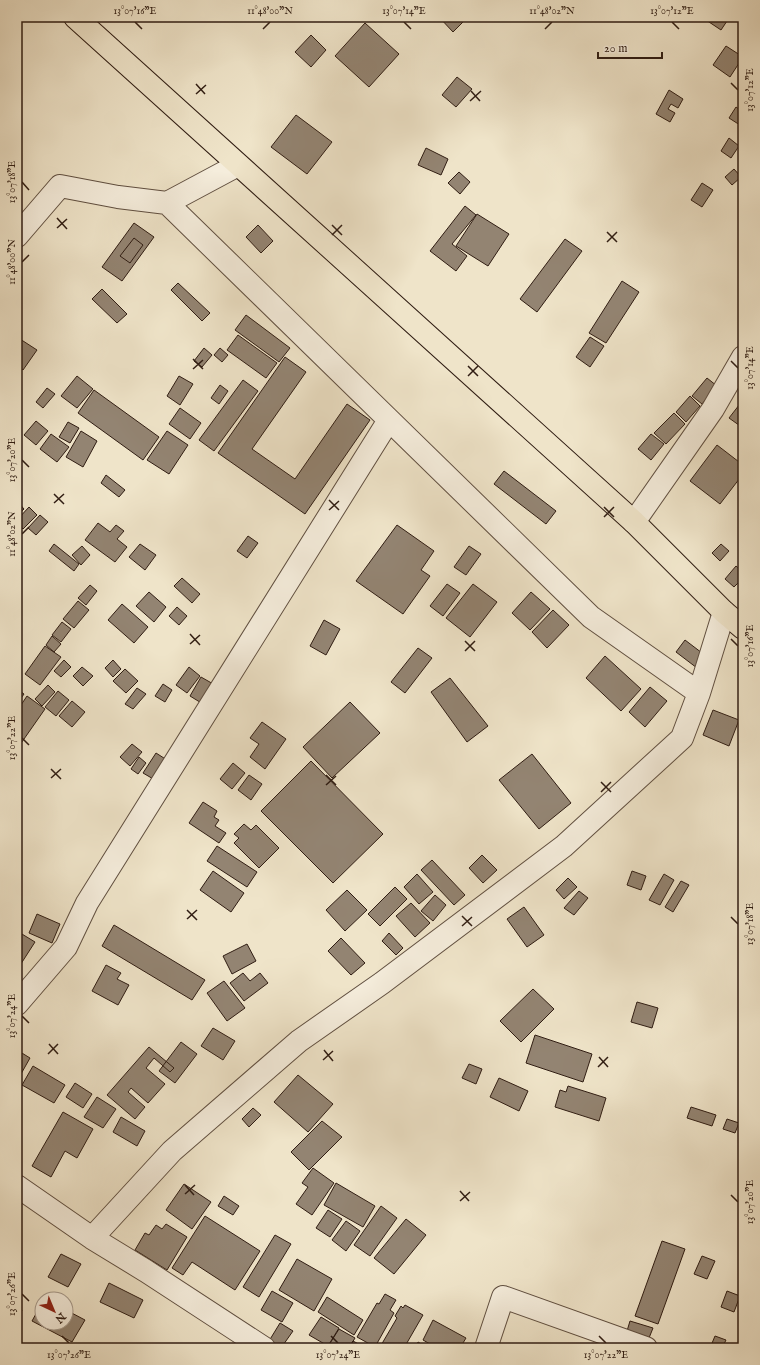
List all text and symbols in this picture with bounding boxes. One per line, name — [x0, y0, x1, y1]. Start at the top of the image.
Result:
text: 13°07'16"E — [114, 5, 156, 18]
text: 11°48'00"N — [247, 5, 293, 18]
text: 13°07'14"E — [382, 5, 426, 18]
text: 11°48'02"N — [529, 5, 575, 18]
text: 13°07'12"E — [650, 5, 694, 18]
scale bar — [598, 34, 662, 60]
text: 20 m — [604, 41, 627, 56]
text: 13°07'12"E — [744, 68, 757, 112]
text: 13°07'18"E — [6, 161, 19, 203]
text: 11°48'00"N — [6, 239, 19, 285]
text: 13°07'14"E — [744, 346, 757, 390]
text: 13°07'20"E — [6, 438, 19, 482]
text: 11°48'02"N — [6, 511, 19, 557]
text: 13°07'16"E — [744, 625, 757, 667]
text: 13°07'22"E — [6, 716, 19, 760]
text: 13°07'18"E — [744, 903, 757, 945]
text: 13°07'24"E — [6, 994, 19, 1038]
text: 13°07'20"E — [744, 1180, 757, 1224]
text: 13°07'26"E — [6, 1272, 19, 1316]
north arrow — [34, 1291, 74, 1331]
text: N — [52, 1308, 69, 1326]
text: 13°07'26"E — [47, 1349, 91, 1362]
text: 13°07'24"E — [316, 1349, 360, 1362]
text: 13°07'22"E — [584, 1349, 628, 1362]

